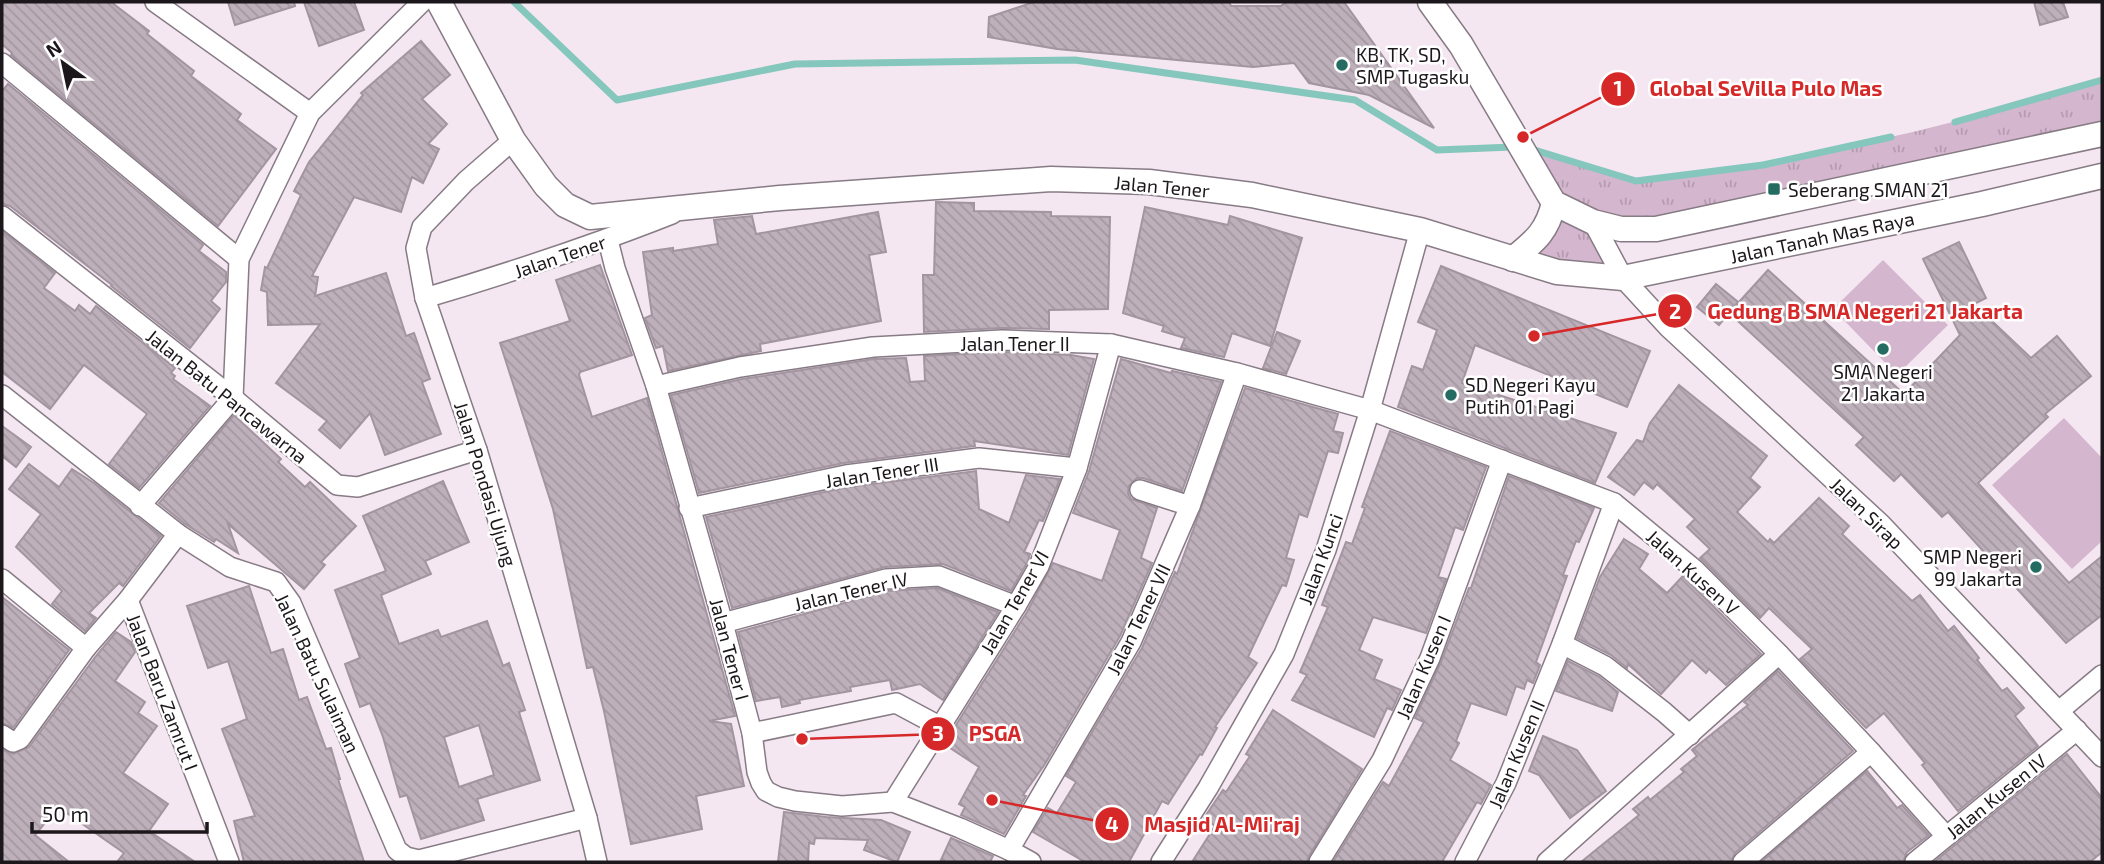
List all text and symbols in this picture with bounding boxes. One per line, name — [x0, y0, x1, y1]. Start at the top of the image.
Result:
north arrow — [28, 28, 98, 98]
text: N — [41, 35, 65, 62]
place label: KB, TK, SD, SMP Tugasku — [1356, 43, 1469, 88]
marker: KB, TK, SD, SMP Tugasku — [1334, 57, 1350, 73]
callout: Global SeVilla Pulo Mas — [1600, 68, 1897, 110]
text: 1 — [1613, 75, 1623, 100]
text: Global SeVilla Pulo Mas — [1650, 75, 1882, 100]
street label: Jalan Tener — [1113, 170, 1211, 202]
place label: Seberang SMAN 21 — [1788, 178, 1949, 201]
marker: Seberang SMAN 21 — [1766, 181, 1782, 197]
street label: Jalan Tanah Mas Raya — [1728, 206, 1916, 268]
street label: Jalan Tener — [511, 229, 609, 282]
callout: Gedung B SMA Negeri 21 Jakarta — [1658, 290, 2037, 332]
text: 2 — [1669, 298, 1681, 323]
text: Gedung B SMA Negeri 21 Jakarta — [1707, 298, 2023, 323]
street label: Jalan Batu Pancawarna — [142, 324, 312, 468]
street label: Jalan Tener II — [960, 332, 1070, 355]
marker: SMA Negeri 21 Jakarta — [1875, 341, 1891, 357]
place label: SMA Negeri 21 Jakarta — [1833, 360, 1933, 405]
place label: SD Negeri Kayu Putih 01 Pagi — [1465, 373, 1596, 418]
marker: SD Negeri Kayu Putih 01 Pagi — [1443, 387, 1459, 403]
street label: Jalan Pondasi Ujung — [450, 399, 522, 569]
street label: Jalan Tener III — [824, 452, 940, 492]
street label: Jalan Sirap — [1826, 473, 1908, 553]
street label: Jalan Kunci — [1293, 510, 1347, 608]
street label: Jalan Kusen V — [1642, 524, 1744, 620]
place label: SMP Negeri 99 Jakarta — [1923, 545, 2022, 590]
street label: Jalan Tener VI — [975, 546, 1053, 658]
marker: SMP Negeri 99 Jakarta — [2028, 559, 2044, 575]
street label: Jalan Tener VII — [1101, 560, 1175, 678]
street label: Jalan Tener IV — [792, 567, 911, 615]
street label: Jalan Batu Sulaiman — [271, 590, 365, 756]
street label: Jalan Tener I — [705, 596, 755, 702]
street label: Jalan Baru Zamrut I — [123, 610, 203, 774]
street label: Jalan Kusen I — [1391, 612, 1455, 722]
street label: Jalan Kusen II — [1483, 696, 1549, 812]
callout: PSGA — [920, 713, 1036, 755]
text: 3 — [932, 720, 944, 745]
text: PSGA — [969, 720, 1022, 745]
street label: Jalan Kusen IV — [1941, 748, 2051, 843]
scale bar — [32, 790, 206, 834]
text: 50 m — [42, 801, 89, 826]
callout: Masjid Al-Mi'raj — [1095, 803, 1314, 845]
text: 4 — [1105, 811, 1119, 836]
text: Masjid Al-Mi'raj — [1144, 811, 1300, 836]

